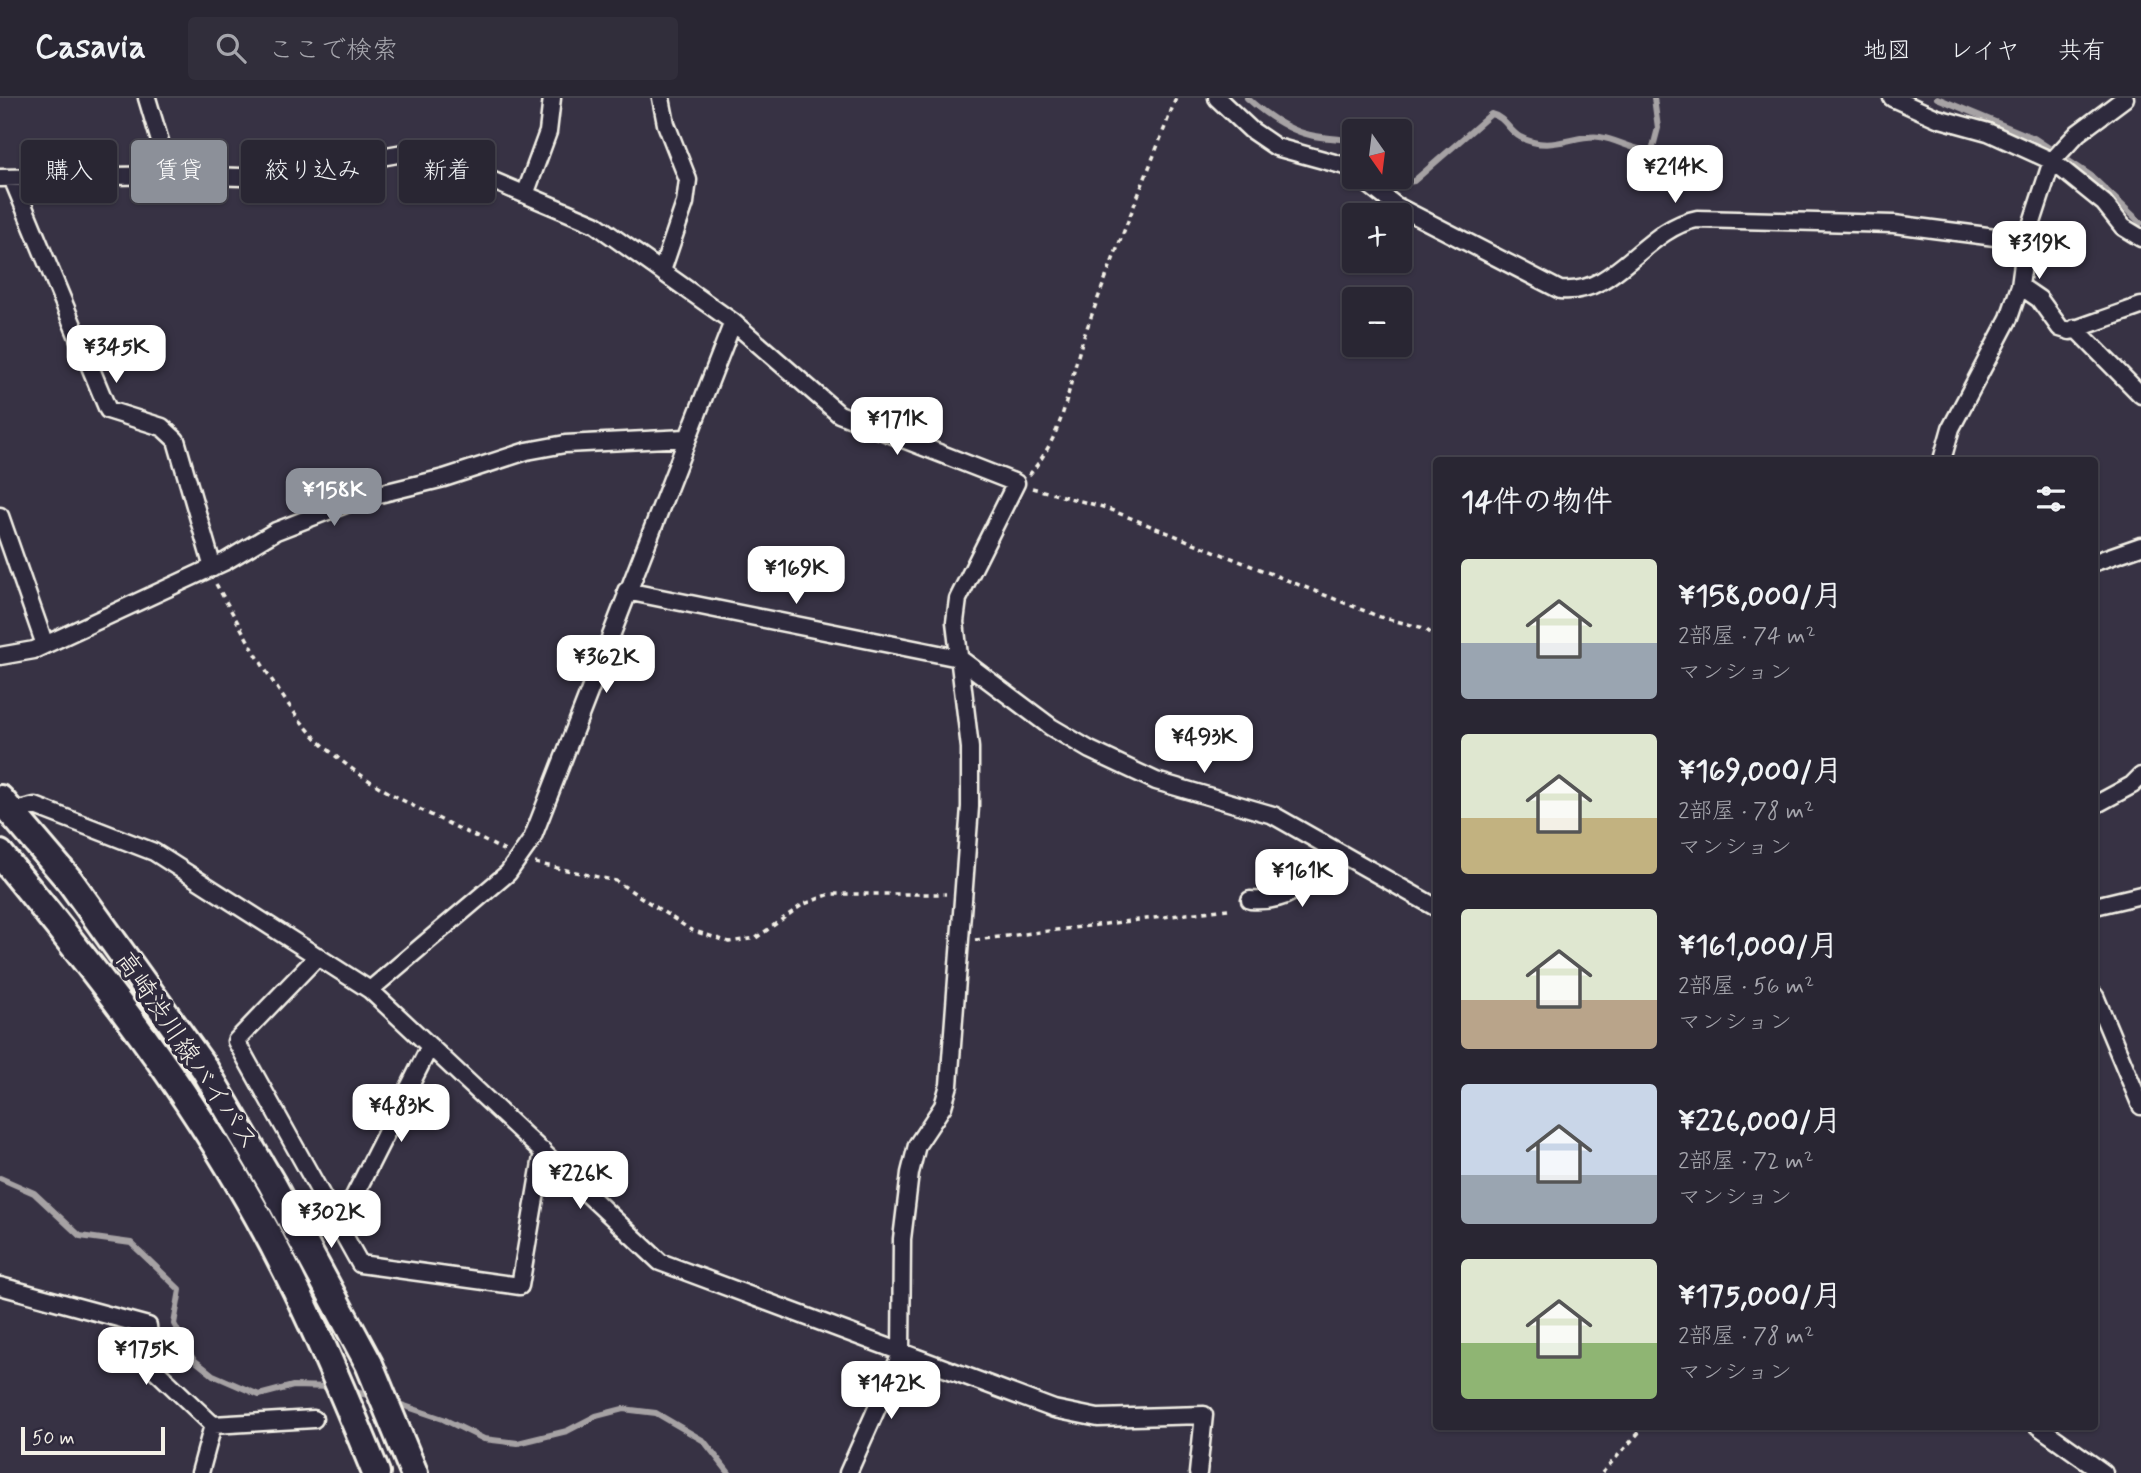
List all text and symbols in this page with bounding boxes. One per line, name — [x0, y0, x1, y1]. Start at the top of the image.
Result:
search box — [188, 17, 678, 80]
text: Casavia — [35, 26, 146, 70]
icon: search — [212, 29, 250, 67]
text: ここで検索 — [268, 34, 398, 68]
text: 地図 — [1863, 36, 1911, 67]
text: レイヤ — [1949, 36, 2020, 67]
text: 共有 — [2058, 36, 2106, 67]
north arrow — [1342, 119, 1412, 189]
map controls — [1342, 119, 1412, 357]
chip: 購入 — [21, 140, 117, 203]
chip: 賃貸 — [131, 140, 227, 203]
chip: 絞り込み — [241, 140, 385, 203]
chip: 新着 — [399, 140, 495, 203]
pin: ¥214K — [1626, 146, 1724, 205]
text: ¥214K — [1643, 153, 1707, 183]
button: + — [1342, 203, 1412, 273]
pin: ¥319K — [1990, 222, 2088, 281]
text: ¥319K — [2008, 229, 2070, 259]
button: − — [1342, 287, 1412, 357]
pin: ¥345K — [67, 326, 165, 385]
text: ¥345K — [83, 333, 149, 363]
pin: ¥171K — [848, 398, 946, 457]
text: ¥171K — [867, 405, 927, 435]
pin: ¥158K — [285, 468, 383, 528]
text: ¥158K — [302, 476, 366, 506]
icon: filters — [2032, 480, 2070, 518]
text: 14件の物件 — [1461, 483, 1613, 522]
pin: ¥169K — [747, 546, 845, 606]
text: ¥169K — [764, 554, 828, 584]
text: ¥158,000/月 — [1678, 577, 1842, 616]
icon: home — [1517, 587, 1601, 671]
text: 2部屋 · 74 m² — [1678, 622, 1816, 652]
pin: ¥362K — [557, 636, 655, 695]
text: ¥362K — [573, 643, 639, 673]
text: マンション — [1678, 658, 1792, 688]
pin: ¥493K — [1155, 716, 1253, 775]
text: ¥493K — [1171, 723, 1237, 753]
text: ¥169,000/月 — [1678, 752, 1843, 791]
icon: home — [1517, 762, 1601, 846]
text: 2部屋 · 78 m² — [1678, 797, 1814, 827]
text: マンション — [1678, 833, 1792, 863]
pin: ¥161K — [1253, 850, 1351, 909]
text: ¥161K — [1271, 857, 1333, 887]
text: ¥161,000/月 — [1678, 927, 1839, 966]
icon: home — [1517, 937, 1601, 1021]
street label: 高崎渋川線バイパス — [107, 945, 265, 1157]
text: 2部屋 · 56 m² — [1678, 972, 1814, 1002]
text: マンション — [1678, 1008, 1792, 1038]
pin: ¥483K — [352, 1084, 450, 1144]
text: ¥483K — [369, 1092, 433, 1122]
text: ¥226,000/月 — [1678, 1102, 1842, 1141]
icon: home — [1517, 1112, 1601, 1196]
text: 2部屋 · 72 m² — [1678, 1147, 1814, 1177]
pin: ¥226K — [531, 1152, 629, 1211]
text: ¥226K — [548, 1159, 612, 1189]
text: マンション — [1678, 1183, 1792, 1213]
pin: ¥302K — [282, 1190, 380, 1250]
text: ¥302K — [298, 1198, 364, 1228]
text: ¥175,000/月 — [1678, 1277, 1842, 1316]
icon: home — [1517, 1287, 1601, 1371]
text: 2部屋 · 78 m² — [1678, 1322, 1814, 1352]
pin: ¥175K — [97, 1328, 195, 1387]
text: ¥175K — [114, 1335, 178, 1365]
text: マンション — [1678, 1358, 1792, 1388]
pin: ¥142K — [842, 1362, 940, 1421]
text: ¥142K — [857, 1369, 925, 1399]
scale bar — [21, 1424, 164, 1456]
text: 50 m — [32, 1426, 75, 1451]

